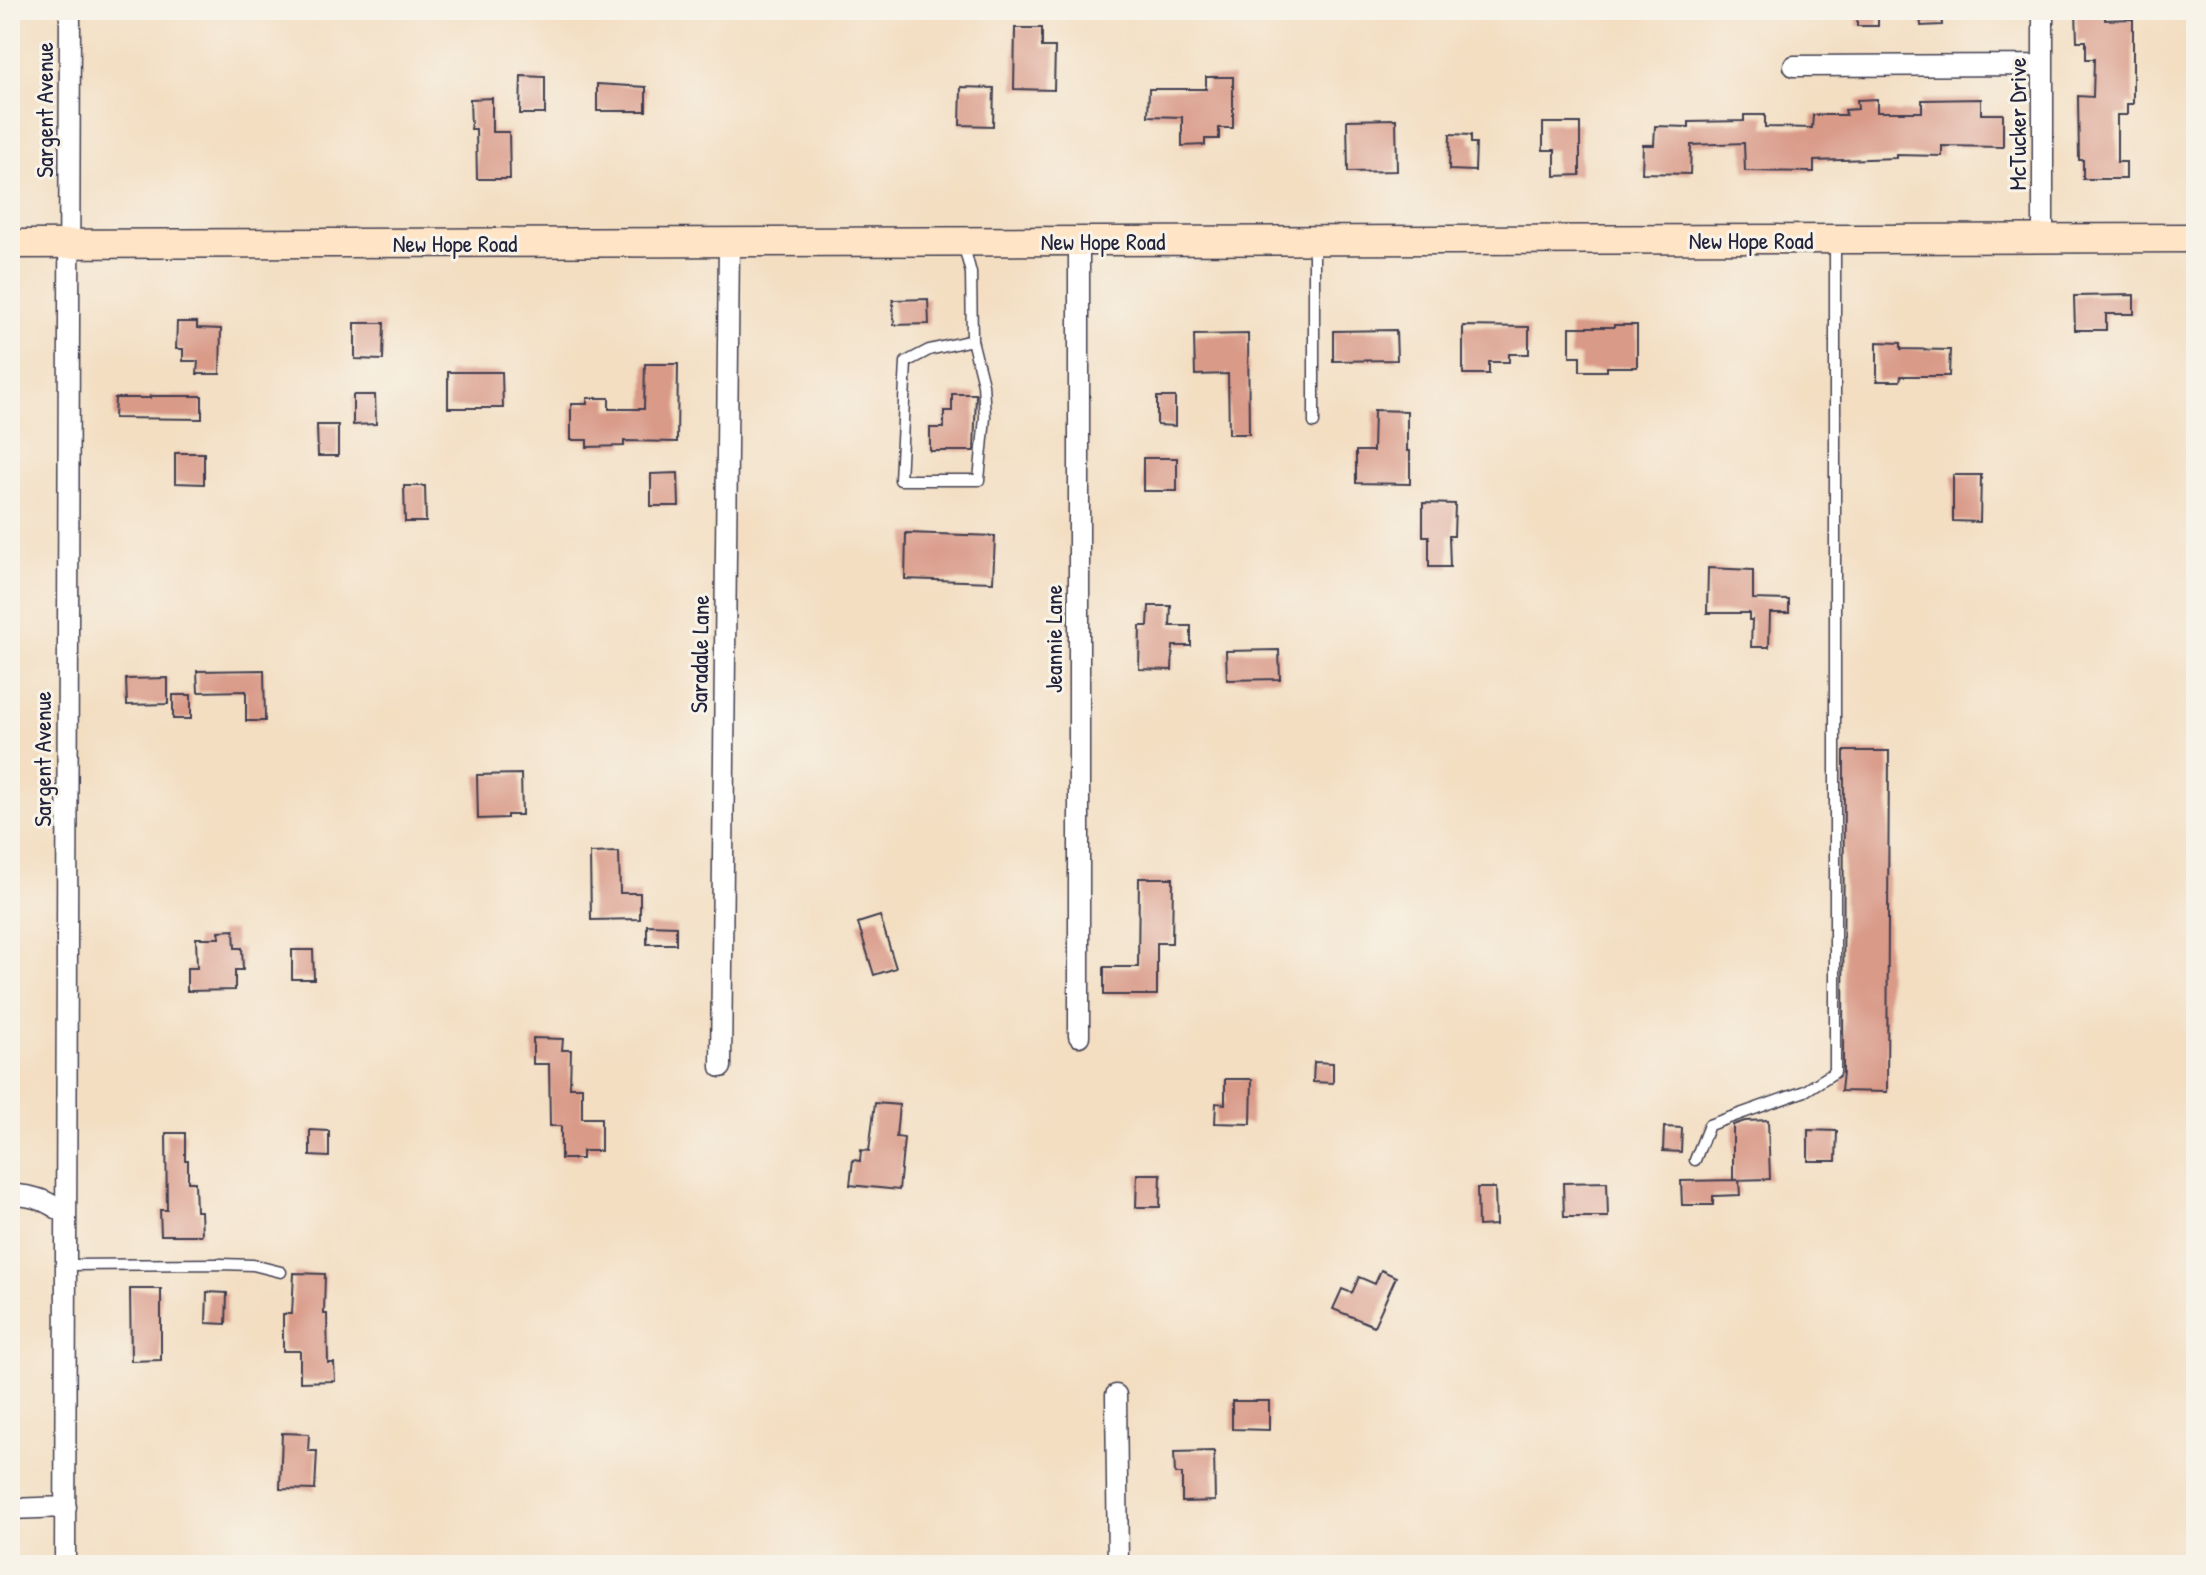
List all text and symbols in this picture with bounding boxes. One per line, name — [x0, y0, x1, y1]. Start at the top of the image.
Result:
street label: Sargent Avenue — [28, 42, 60, 178]
street label: McTucker Drive — [2001, 57, 2033, 191]
street label: New Hope Road — [1689, 224, 1813, 256]
street label: New Hope Road — [1041, 225, 1165, 257]
street label: New Hope Road — [393, 227, 517, 259]
street label: Jeannie Lane — [1037, 584, 1069, 693]
street label: Saradale Lane — [682, 594, 716, 713]
street label: Sargent Avenue — [26, 691, 58, 827]

